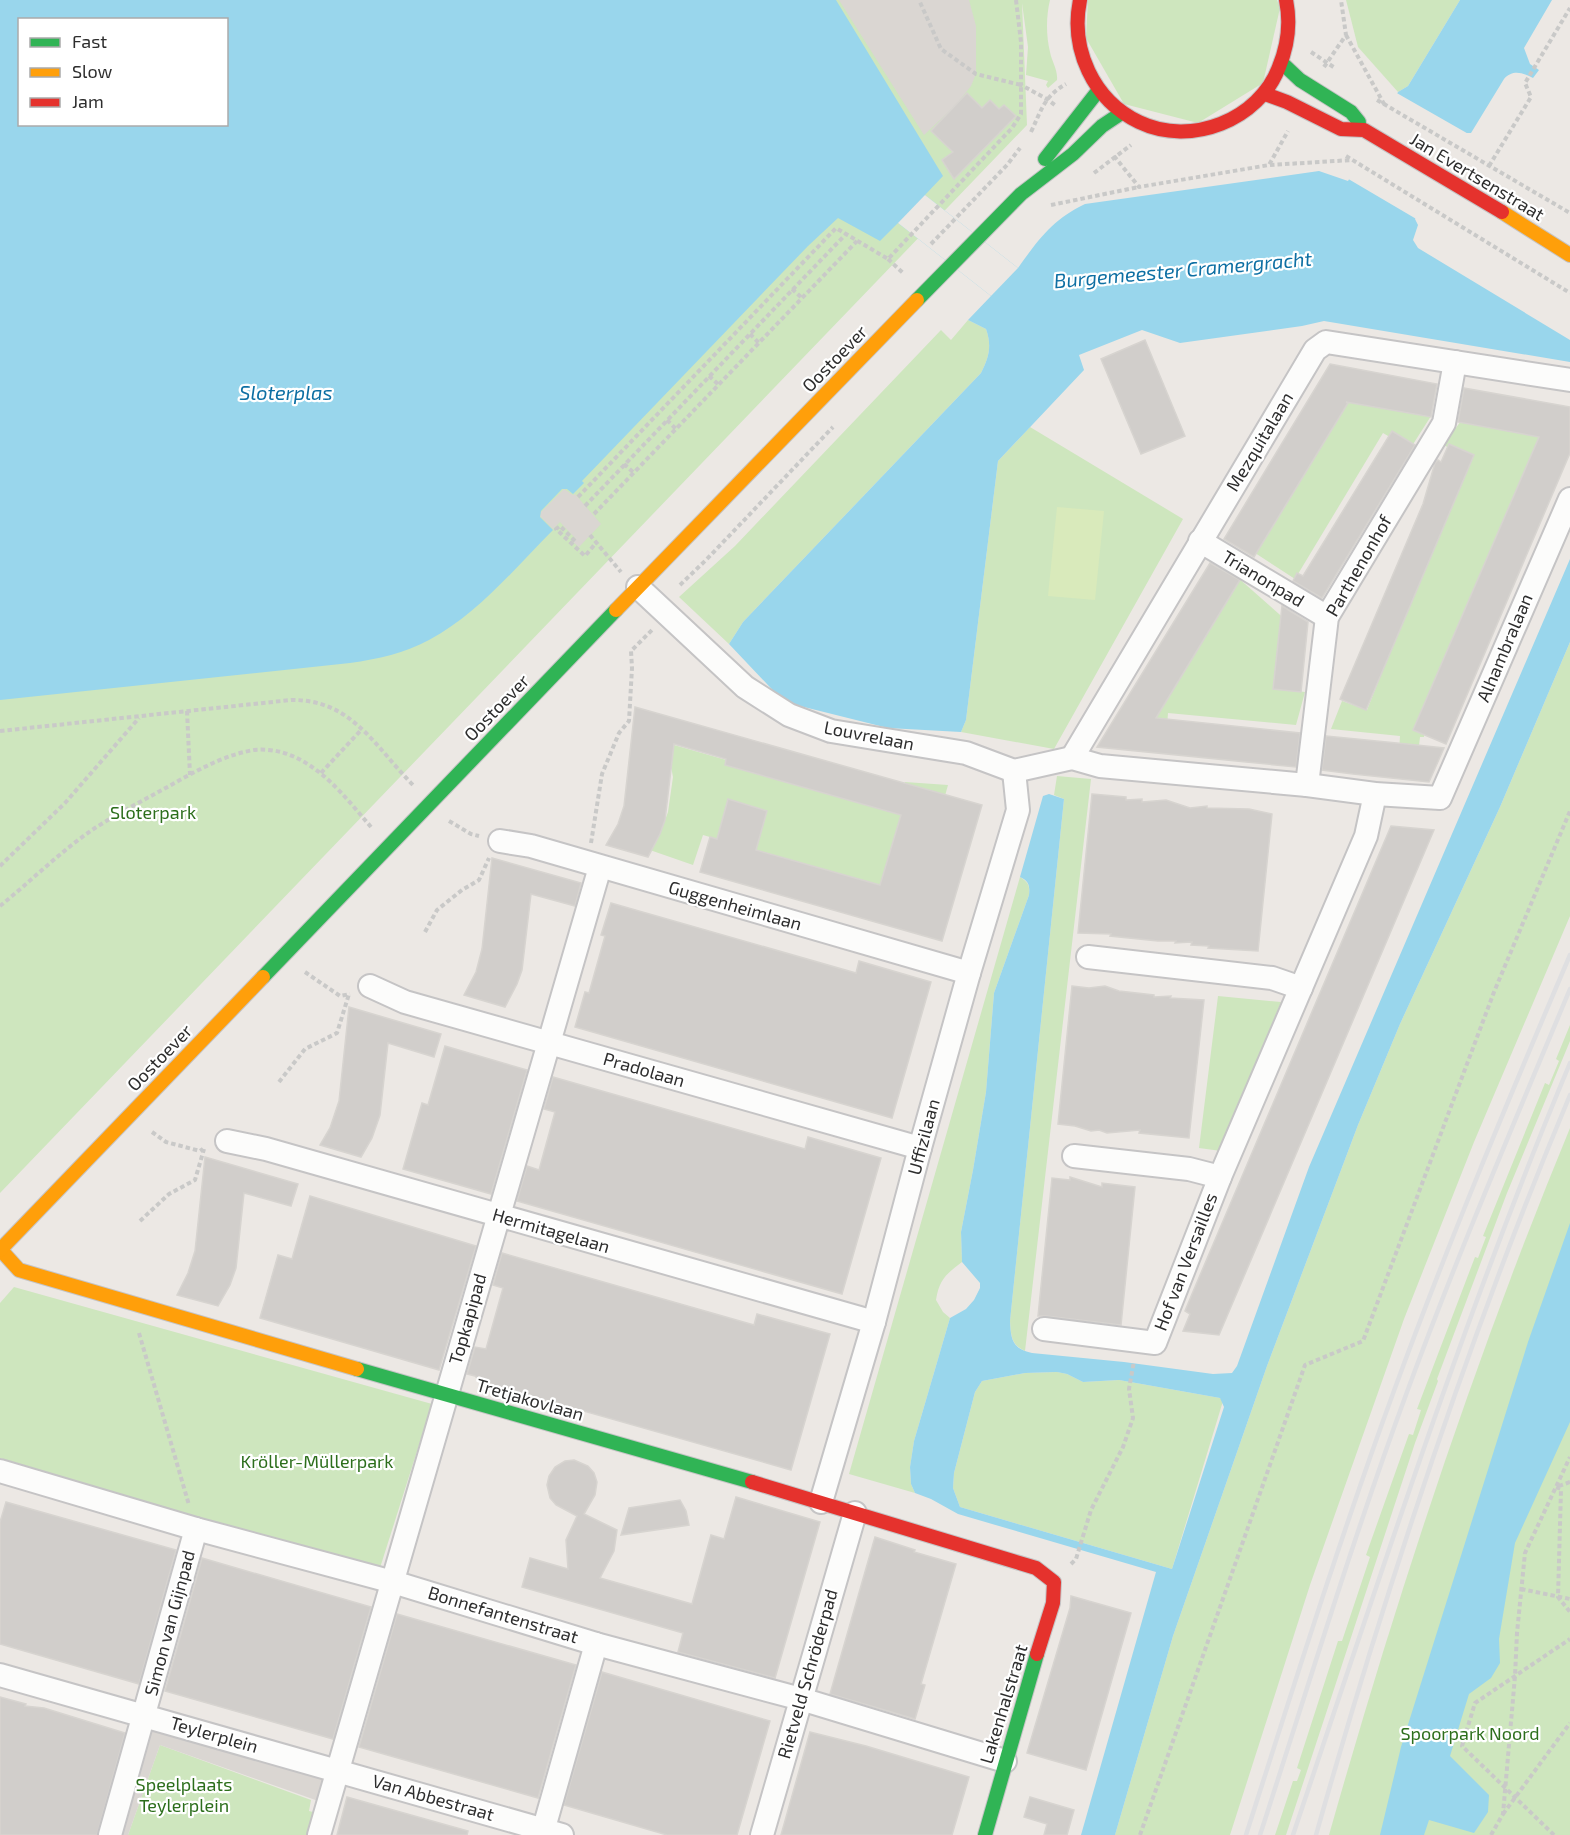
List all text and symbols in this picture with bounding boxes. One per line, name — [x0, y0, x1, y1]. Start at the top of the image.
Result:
legend — [18, 18, 228, 126]
text: Fast — [72, 30, 107, 52]
text: Slow — [72, 60, 113, 82]
text: Jam — [72, 90, 104, 112]
street label: Jan Evertsenstraat — [1406, 127, 1549, 225]
water label: Burgemeester Cramergracht — [1053, 246, 1313, 292]
street label: Oostoever — [797, 320, 872, 396]
water label: Sloterplas — [239, 380, 333, 404]
street label: Mezquitalaan — [1221, 388, 1297, 495]
street label: Parthenonhof — [1320, 510, 1397, 620]
street label: Trianonpad — [1218, 545, 1309, 611]
street label: Alhambralaan — [1471, 590, 1537, 705]
street label: Oostoever — [459, 669, 534, 745]
street label: Louvrelaan — [822, 715, 916, 755]
park label: Sloterpark — [110, 801, 196, 823]
street label: Guggenheimlaan — [666, 875, 804, 935]
street label: Oostoever — [122, 1019, 197, 1095]
street label: Pradolaan — [601, 1047, 688, 1091]
street label: Uffizilaan — [902, 1096, 944, 1177]
street label: Hof van Versailles — [1149, 1190, 1221, 1334]
street label: Hermitagelaan — [490, 1203, 613, 1257]
street label: Topkapipad — [444, 1271, 491, 1367]
street label: Tretjakovlaan — [474, 1373, 587, 1425]
park label: Kröller-Müllerpark — [241, 1450, 394, 1472]
street label: Simon van Gijnpad — [139, 1548, 199, 1698]
street label: Bonnefantenstraat — [425, 1581, 581, 1647]
street label: Rietveld Schröderpad — [772, 1586, 842, 1761]
street label: Lakenhalstraat — [974, 1641, 1032, 1766]
street label: Teylerplein — [168, 1711, 261, 1757]
park label: Spoorpark Noord — [1400, 1722, 1540, 1744]
street label: Van Abbestraat — [370, 1769, 497, 1825]
park label: Speelplaats Teylerplein — [136, 1773, 232, 1816]

